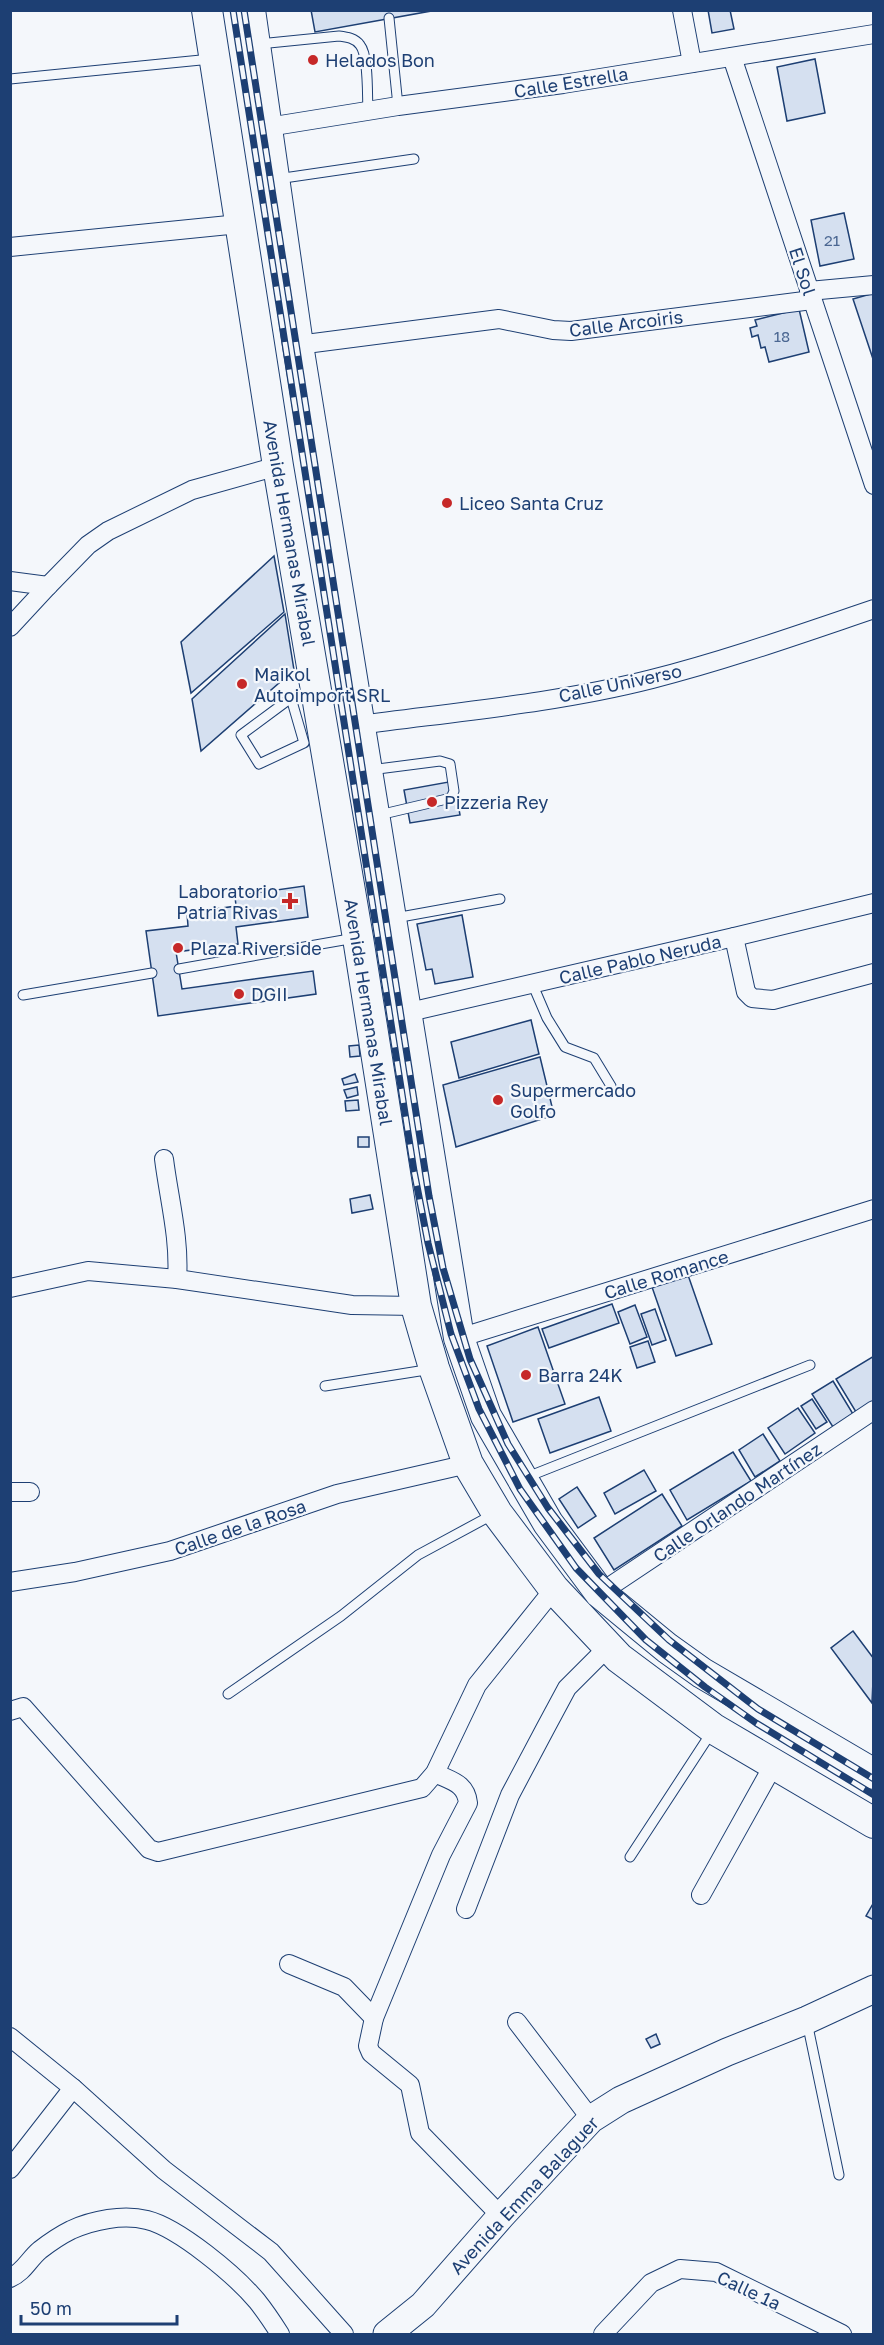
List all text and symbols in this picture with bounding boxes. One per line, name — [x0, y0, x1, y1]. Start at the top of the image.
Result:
place label: Helados Bon — [325, 49, 435, 71]
marker: Helados Bon — [306, 53, 320, 67]
street label: Calle Estrella — [512, 62, 630, 102]
house number: 21 — [824, 231, 840, 249]
street label: El Sol — [785, 244, 821, 298]
street label: Calle Arcoiris — [568, 305, 684, 341]
house number: 18 — [774, 327, 790, 345]
street label: Avenida Hermanas Mirabal — [259, 418, 321, 648]
place label: Liceo Santa Cruz — [459, 492, 603, 514]
marker: Liceo Santa Cruz — [440, 496, 454, 510]
street label: Calle Universo — [556, 659, 684, 707]
place label: Maikol Autoimport SRL — [254, 663, 390, 706]
marker: Maikol Autoimport SRL — [235, 677, 249, 691]
place label: Pizzeria Rey — [444, 791, 548, 813]
marker: Pizzeria Rey — [425, 795, 439, 809]
place label: Laboratorio Patria Rivas — [176, 880, 278, 923]
marker: Laboratorio Patria Rivas — [283, 894, 297, 908]
street label: Avenida Hermanas Mirabal — [340, 897, 398, 1127]
street label: Calle Pablo Neruda — [557, 930, 723, 988]
place label: Plaza Riverside — [190, 937, 322, 959]
marker: Plaza Riverside — [171, 941, 185, 955]
place label: DGII — [251, 983, 288, 1005]
marker: DGII — [232, 987, 246, 1001]
place label: Supermercado Golfo — [510, 1079, 636, 1122]
marker: Supermercado Golfo — [491, 1093, 505, 1107]
street label: Calle Romance — [601, 1245, 731, 1303]
place label: Barra 24K — [538, 1364, 623, 1386]
marker: Barra 24K — [519, 1368, 533, 1382]
street label: Calle Orlando Martínez — [649, 1437, 825, 1567]
street label: Calle de la Rosa — [171, 1494, 309, 1560]
street label: Avenida Emma Balaguer — [445, 2111, 603, 2279]
street label: Calle 1a — [714, 2266, 784, 2314]
scale bar — [21, 2288, 177, 2326]
text: 50 m — [30, 2297, 72, 2319]

